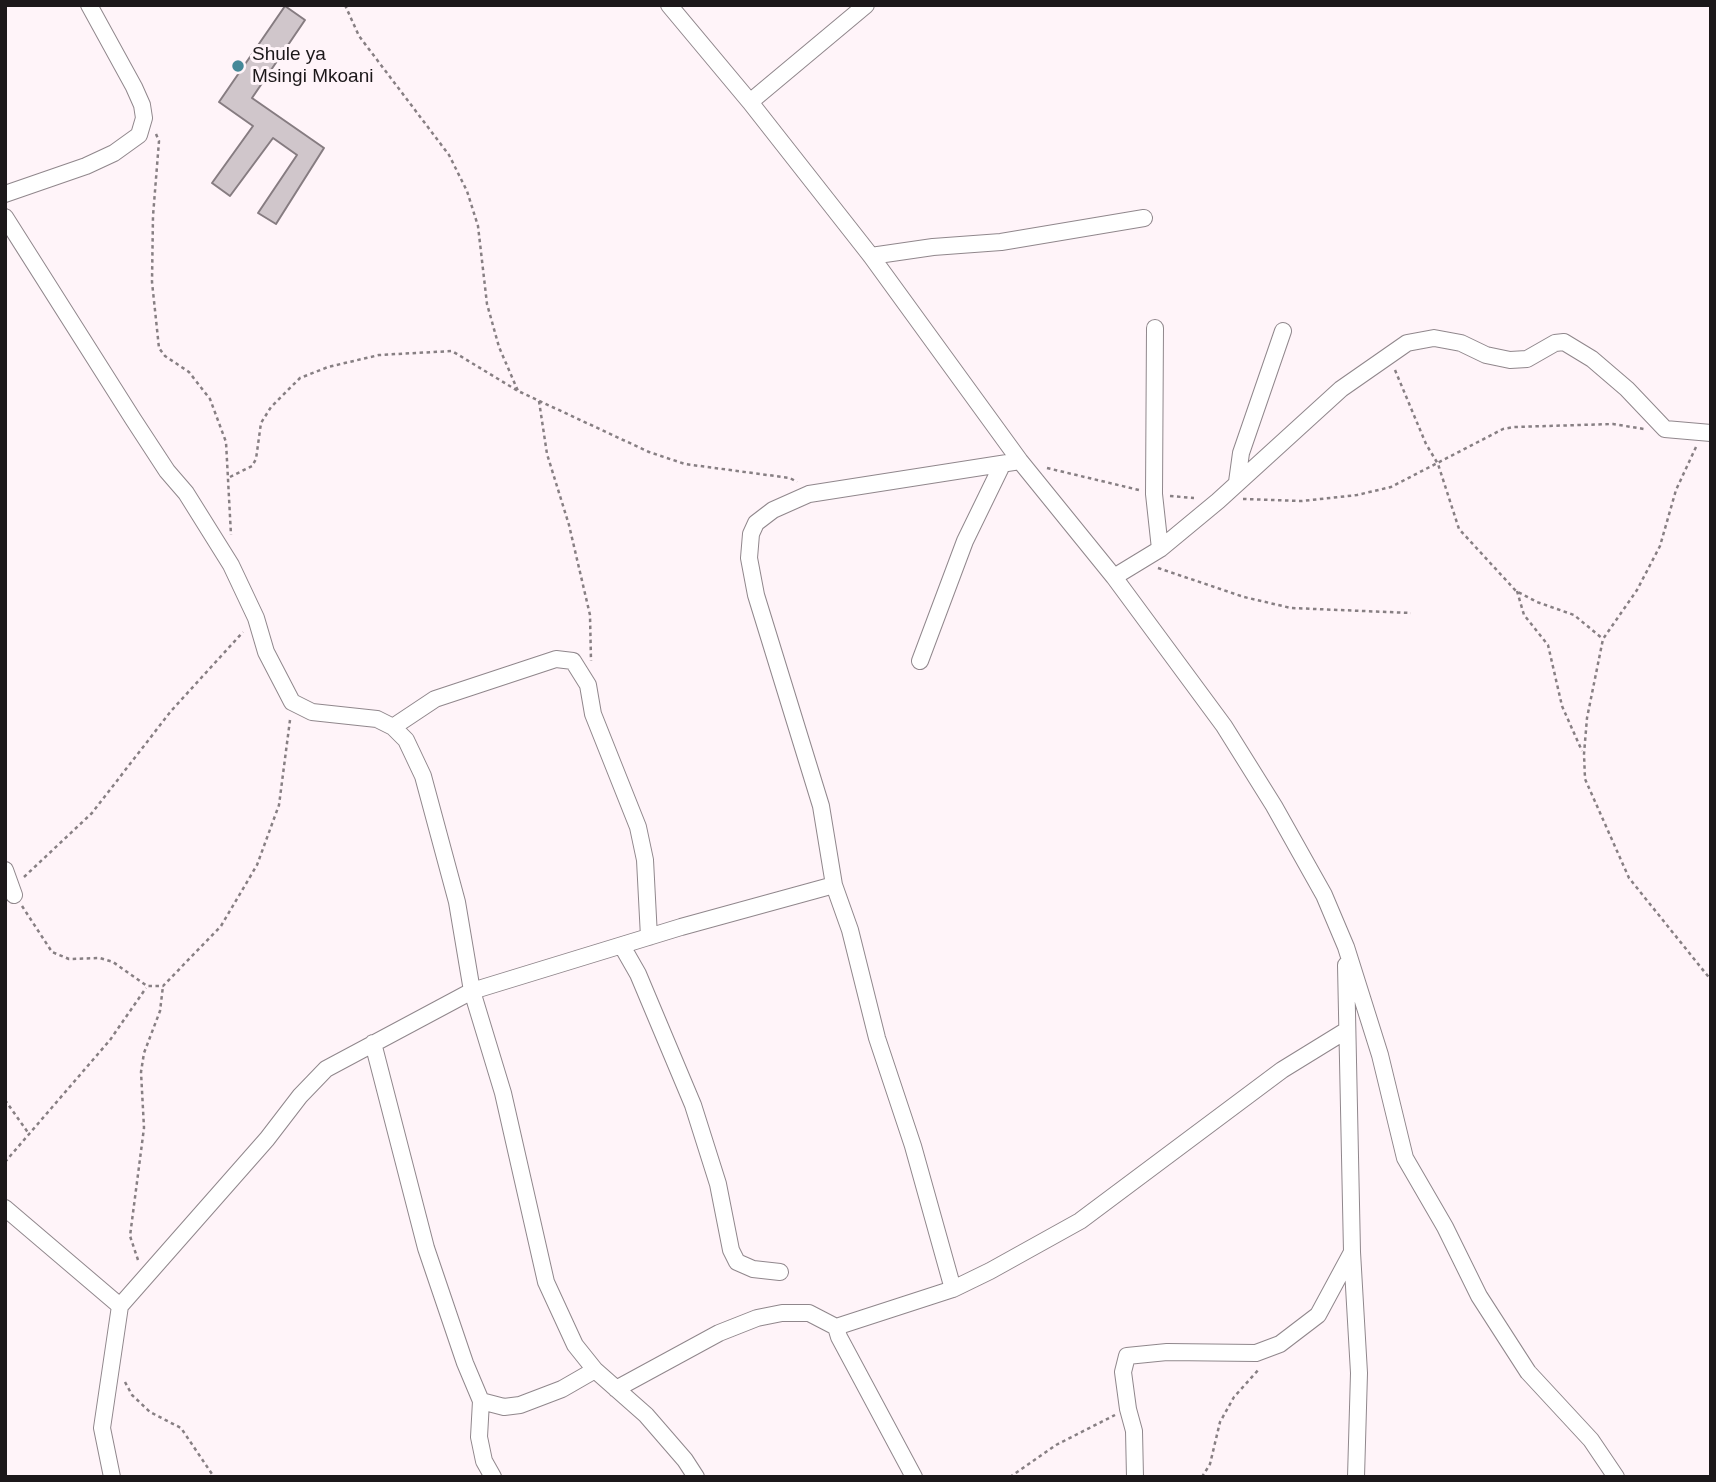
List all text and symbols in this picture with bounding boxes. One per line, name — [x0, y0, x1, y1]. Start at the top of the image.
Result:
place label: Shule ya Msingi Mkoani — [252, 44, 373, 88]
marker: Shule ya Msingi Mkoani — [230, 58, 246, 74]

